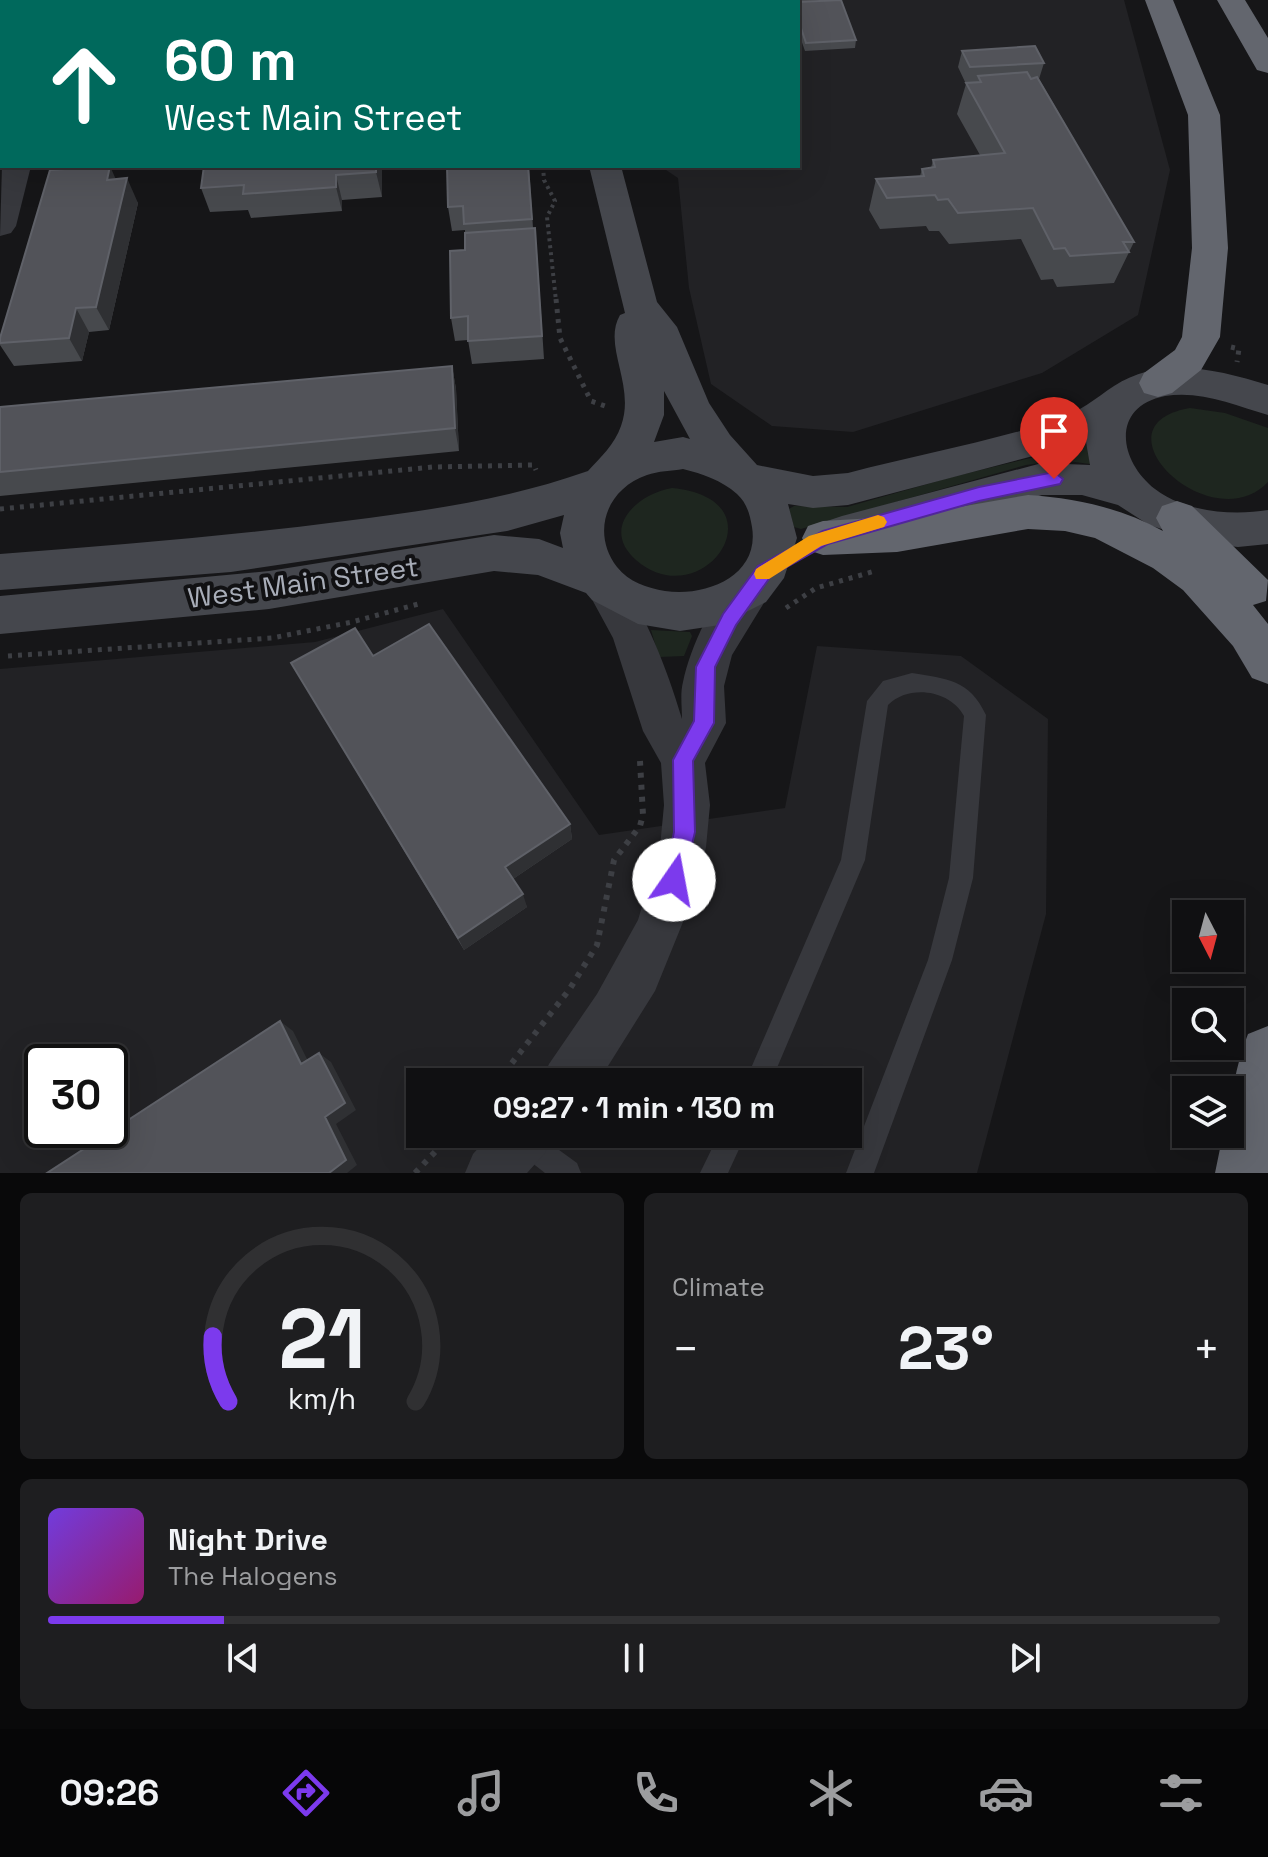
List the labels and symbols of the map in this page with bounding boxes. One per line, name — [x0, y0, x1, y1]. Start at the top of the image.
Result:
pin — [1020, 397, 1088, 479]
street label: West Main Street — [185, 548, 421, 616]
position arrow — [632, 838, 716, 922]
north arrow — [1172, 900, 1244, 972]
speed limit sign: 30 — [24, 1044, 128, 1148]

